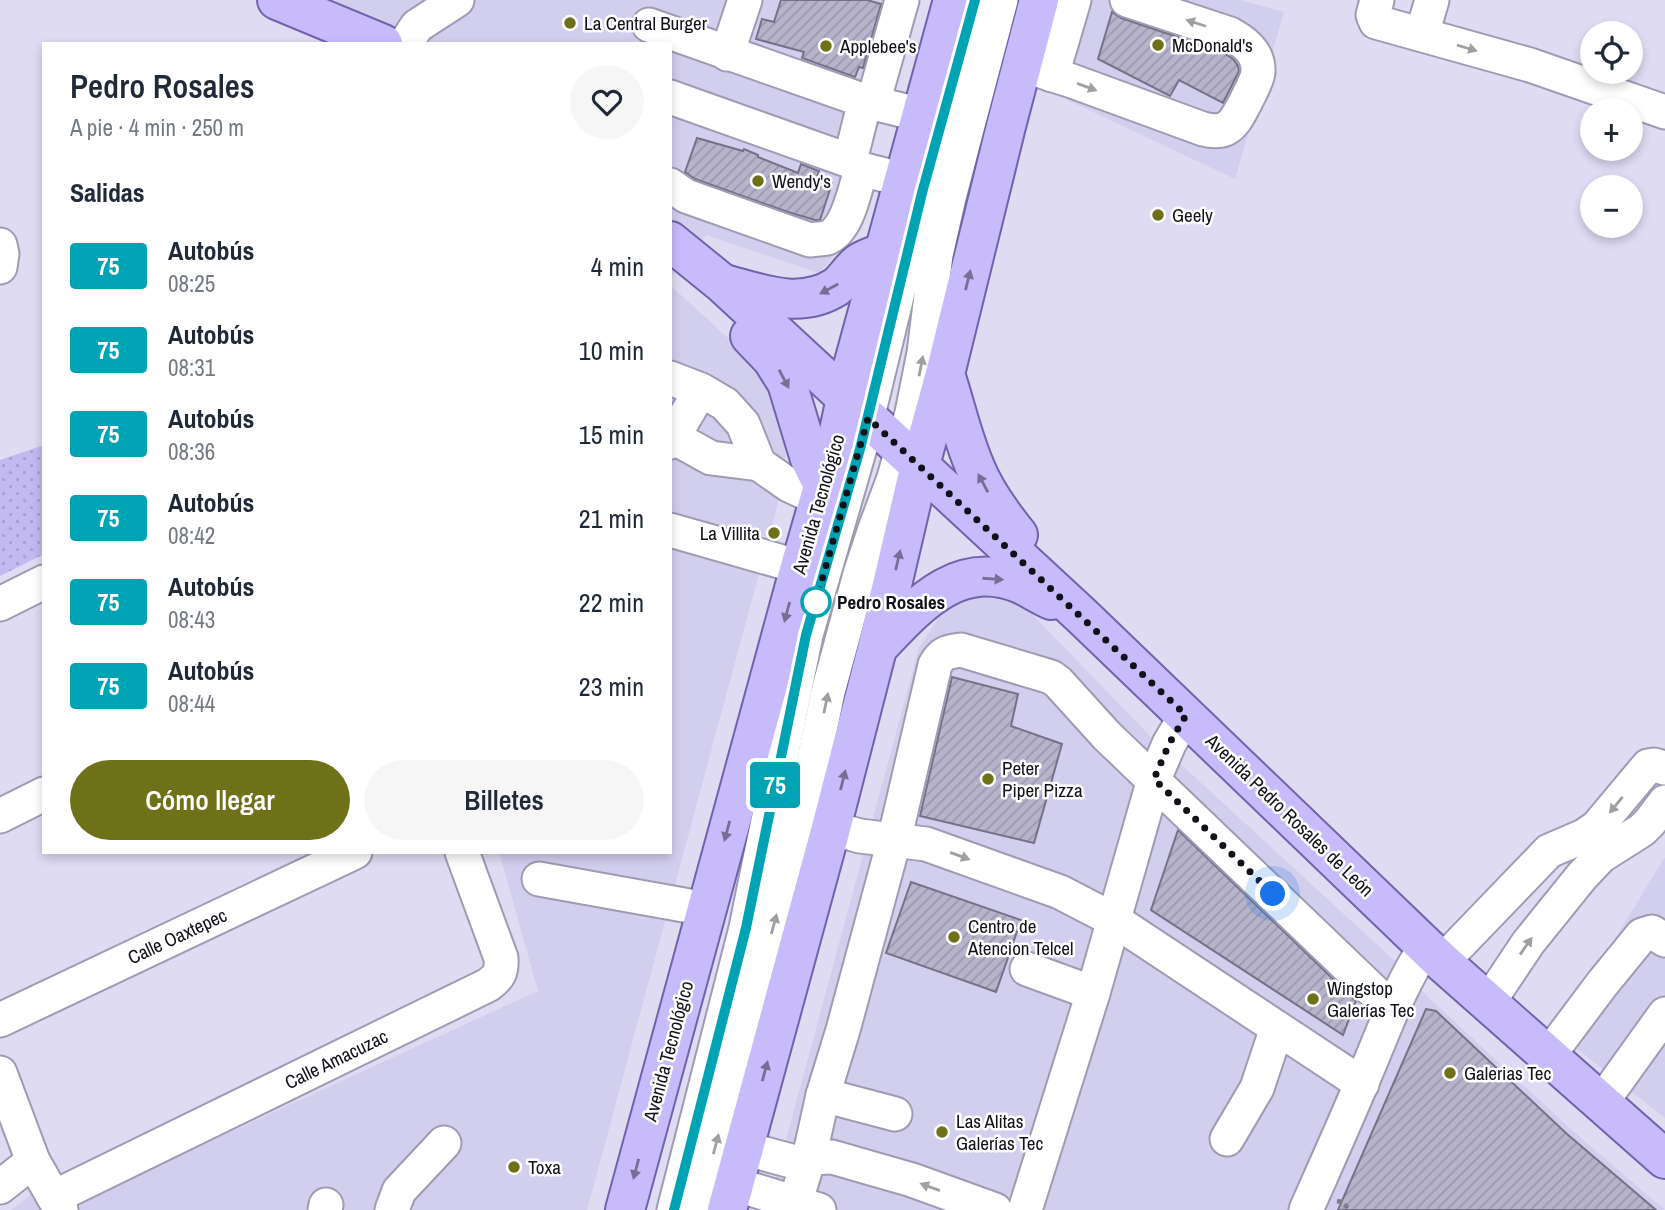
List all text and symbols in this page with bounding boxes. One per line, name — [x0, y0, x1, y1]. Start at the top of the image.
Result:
place label: La Central Burger — [584, 10, 708, 36]
marker: La Central Burger — [562, 15, 578, 31]
one-way arrow — [1185, 17, 1206, 27]
map controls — [1580, 21, 1643, 238]
button: locate — [1580, 21, 1643, 84]
place label: McDonald's — [1172, 32, 1253, 58]
place label: Applebee's — [839, 33, 917, 59]
marker: McDonald's — [1150, 37, 1166, 53]
marker: Applebee's — [818, 38, 834, 54]
one-way arrow — [1457, 43, 1478, 53]
text: Pedro Rosales — [70, 64, 254, 108]
button: heart — [570, 65, 644, 139]
one-way arrow — [1076, 81, 1097, 92]
button: + — [1580, 98, 1643, 161]
text: A pie · 4 min · 250 m — [70, 112, 244, 143]
place label: Wendy's — [772, 168, 831, 194]
marker: Wendy's — [750, 173, 766, 189]
text: Salidas — [70, 175, 145, 210]
button: − — [1580, 175, 1643, 238]
place label: Geely — [1172, 202, 1213, 228]
marker: Geely — [1150, 207, 1166, 223]
text: Autobús — [168, 233, 254, 268]
text: 4 min — [591, 249, 644, 284]
text: 75 — [98, 250, 119, 282]
text: 08:25 — [168, 268, 215, 299]
one-way arrow — [963, 269, 974, 291]
one-way arrow — [819, 284, 839, 295]
text: Autobús — [168, 317, 254, 352]
text: 10 min — [579, 333, 644, 368]
text: 75 — [98, 334, 119, 366]
text: 08:31 — [168, 352, 215, 383]
one-way arrow — [916, 355, 927, 377]
one-way arrow — [777, 370, 789, 390]
text: Autobús — [168, 401, 254, 436]
text: 15 min — [579, 417, 644, 452]
text: 75 — [98, 418, 119, 450]
street label: Avenida Tecnológico — [785, 431, 850, 578]
text: 08:36 — [168, 436, 215, 467]
one-way arrow — [977, 473, 989, 493]
text: Autobús — [168, 485, 254, 520]
text: 21 min — [579, 501, 644, 536]
text: 75 — [98, 502, 119, 534]
text: 08:42 — [168, 520, 215, 551]
place label: La Villita — [700, 520, 760, 546]
marker: La Villita — [766, 525, 782, 541]
one-way arrow — [893, 549, 904, 571]
text: Autobús — [168, 569, 254, 604]
one-way arrow — [982, 573, 1004, 584]
text: 22 min — [579, 585, 644, 620]
text: 75 — [98, 586, 119, 618]
marker: Pedro Rosales — [801, 587, 831, 617]
place label: Pedro Rosales — [837, 589, 945, 615]
one-way arrow — [781, 601, 792, 623]
text: 08:43 — [168, 604, 215, 635]
text: Autobús — [168, 653, 254, 688]
text: 23 min — [579, 669, 644, 704]
text: 75 — [98, 670, 119, 702]
text: 08:44 — [168, 688, 215, 719]
one-way arrow — [821, 692, 832, 714]
street label: Avenida Pedro Rosales de León — [1200, 727, 1380, 902]
place label: Peter Piper Pizza — [1002, 755, 1083, 803]
button: Cómo llegar — [70, 760, 350, 840]
button: Billetes — [364, 760, 644, 840]
line badge: 75 — [744, 762, 806, 808]
text: 75 — [764, 769, 786, 801]
one-way arrow — [838, 769, 849, 791]
marker: Peter Piper Pizza — [980, 771, 996, 787]
one-way arrow — [1609, 797, 1624, 814]
one-way arrow — [722, 821, 732, 842]
one-way arrow — [949, 851, 970, 862]
your location — [1255, 876, 1290, 911]
street label: Calle Oaxtepec — [123, 902, 231, 970]
one-way arrow — [769, 913, 780, 935]
place label: Centro de Atencion Telcel — [967, 913, 1073, 961]
marker: Centro de Atencion Telcel — [946, 929, 962, 945]
one-way arrow — [1519, 937, 1533, 955]
place label: Wingstop Galerías Tec — [1327, 975, 1414, 1023]
street label: Avenida Tecnológico — [637, 978, 699, 1125]
marker: Wingstop Galerías Tec — [1305, 991, 1321, 1007]
street label: Calle Amacuzac — [280, 1023, 392, 1095]
one-way arrow — [760, 1060, 770, 1081]
place label: Galerias Tec — [1464, 1060, 1551, 1086]
marker: Galerias Tec — [1442, 1065, 1458, 1081]
place label: Las Alitas Galerías Tec — [956, 1108, 1043, 1156]
marker: Las Alitas Galerías Tec — [934, 1124, 950, 1140]
one-way arrow — [711, 1133, 722, 1155]
place label: Toxa — [528, 1154, 561, 1180]
one-way arrow — [630, 1158, 641, 1180]
marker: Toxa — [506, 1159, 522, 1175]
one-way arrow — [920, 1181, 941, 1192]

